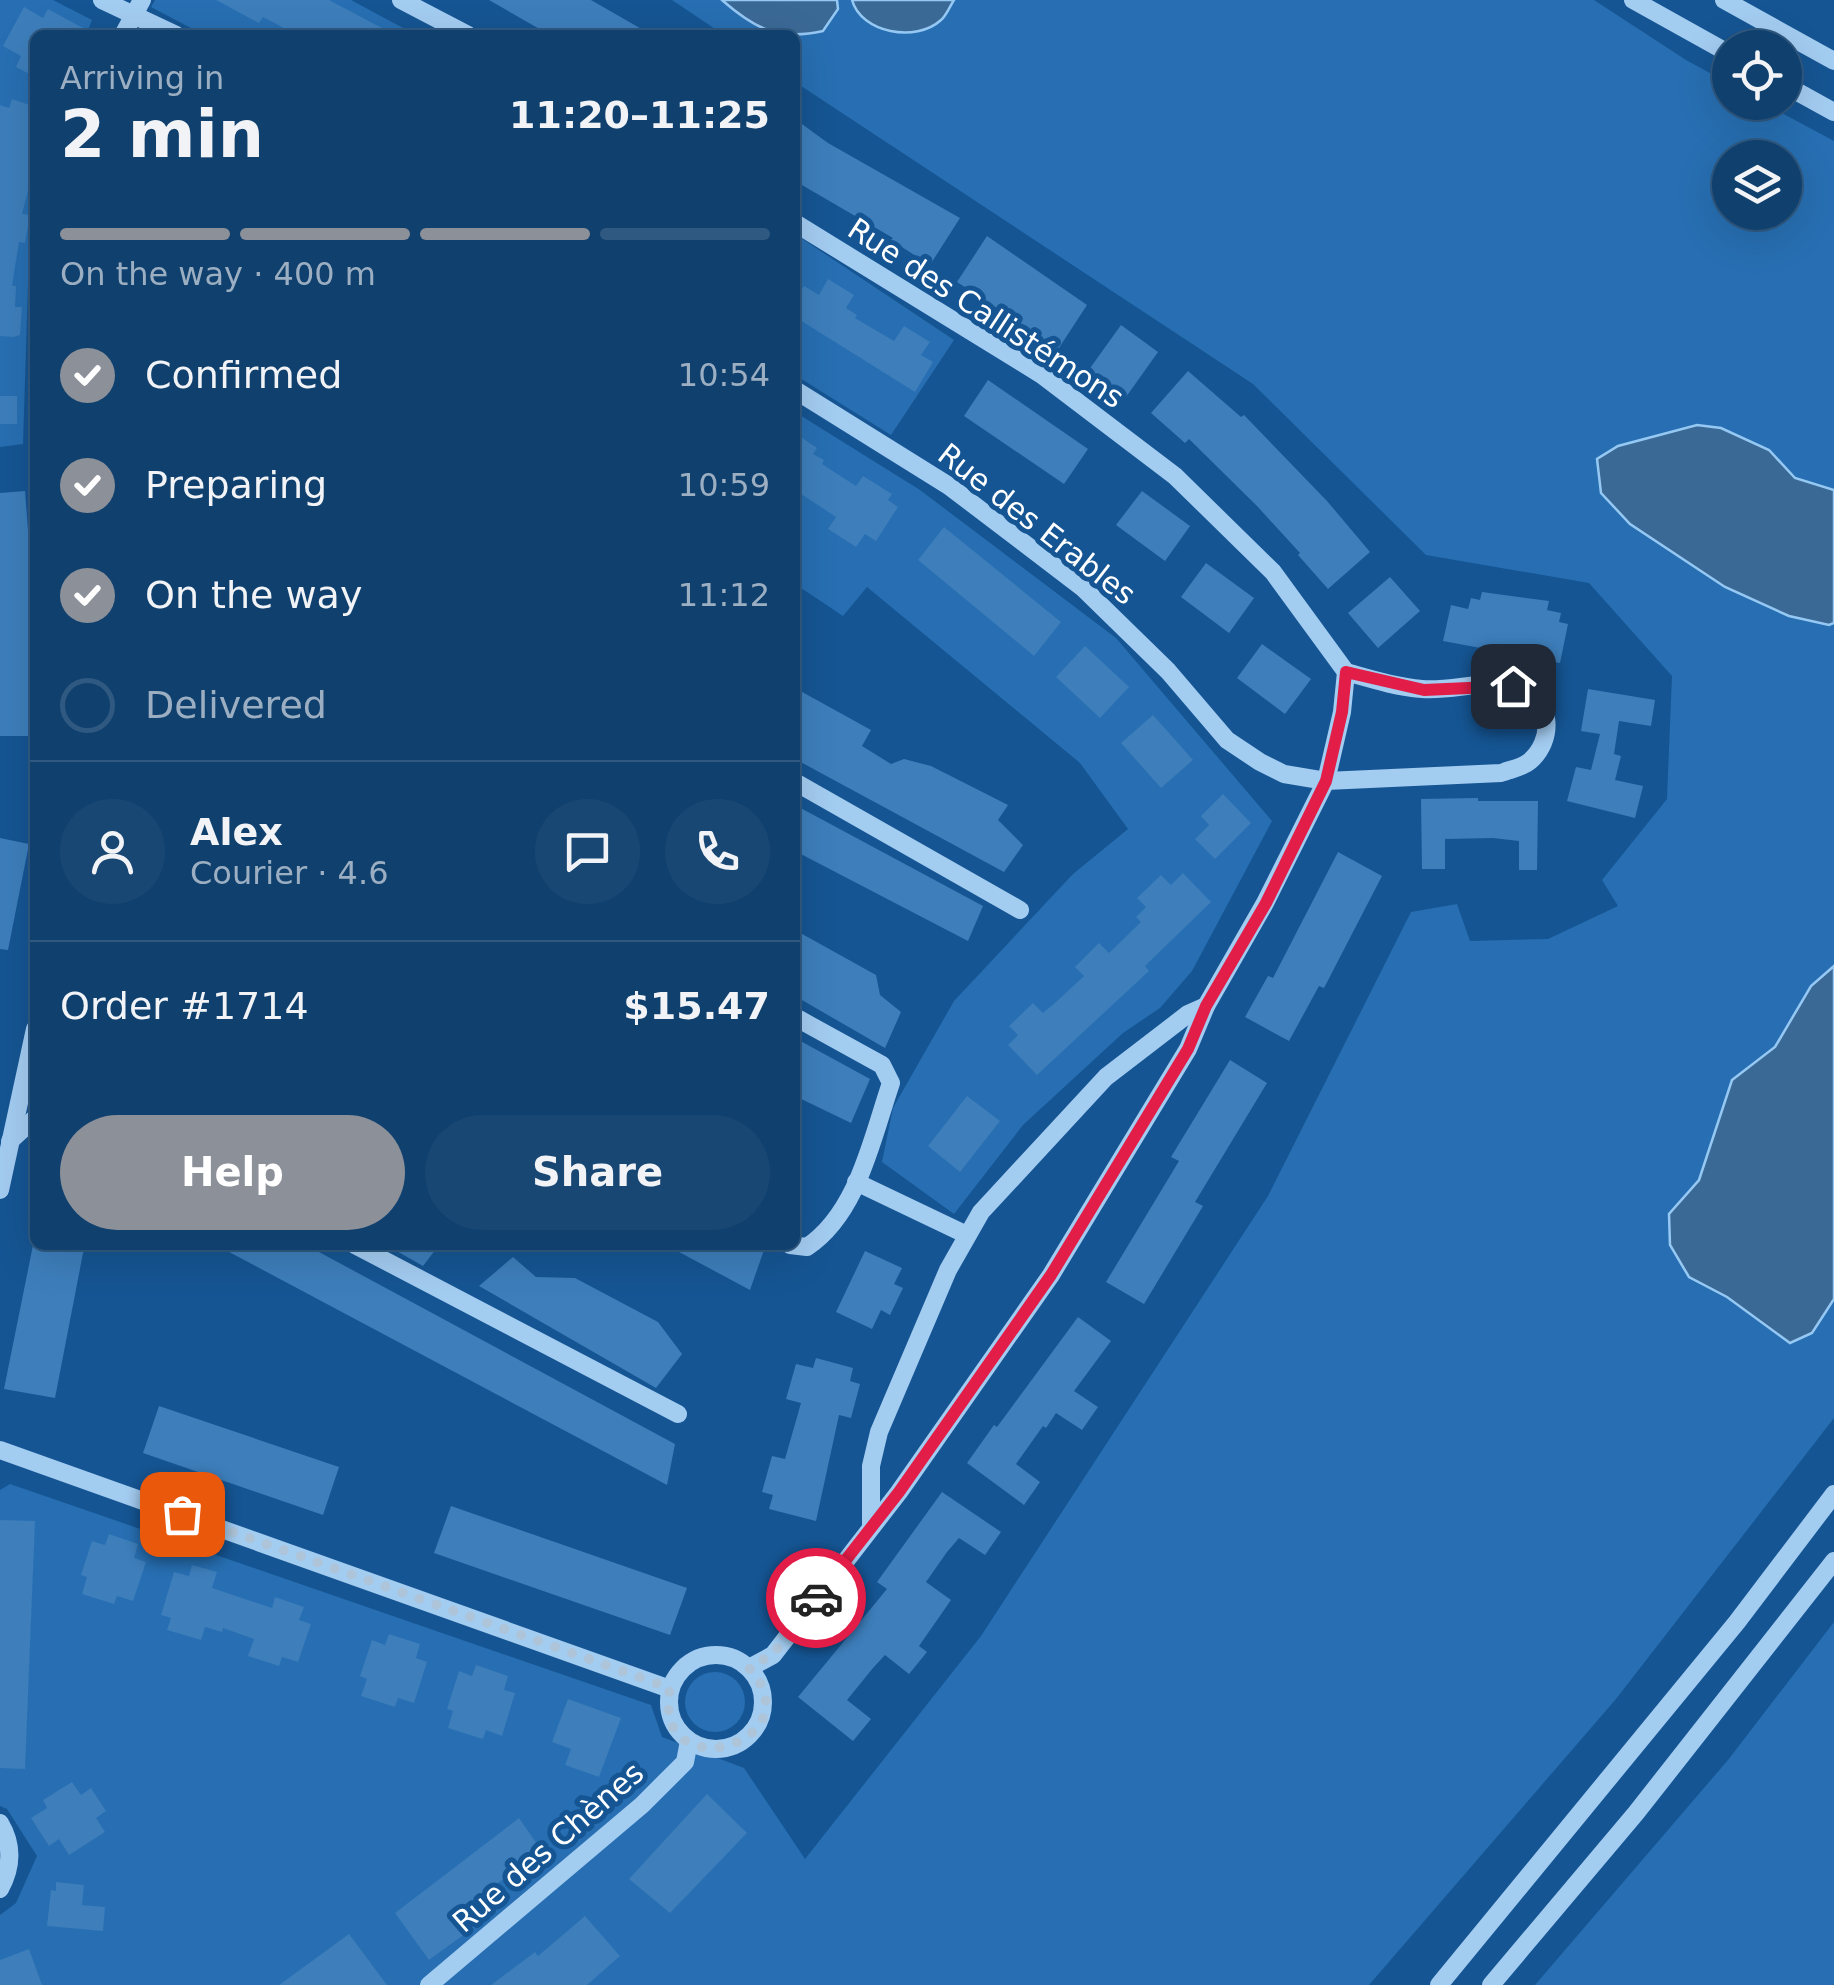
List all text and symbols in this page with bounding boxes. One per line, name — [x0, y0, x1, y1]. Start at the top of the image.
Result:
map controls — [1712, 30, 1802, 230]
button: locate — [1712, 30, 1802, 120]
text: Arriving in — [60, 59, 224, 97]
text: 11:20–11:25 — [509, 93, 770, 137]
text: 2 min — [60, 97, 264, 172]
button: layers — [1712, 140, 1802, 230]
street label: Rue des Callistémons — [842, 211, 1130, 415]
text: On the way · 400 m — [60, 255, 376, 293]
icon: check — [60, 348, 115, 403]
text: Confirmed — [145, 353, 342, 397]
text: 10:54 — [678, 356, 770, 394]
street label: Rue des Erables — [932, 436, 1142, 612]
icon: check — [60, 458, 115, 513]
text: Preparing — [145, 463, 327, 507]
text: 10:59 — [678, 466, 770, 504]
icon: check — [60, 568, 115, 623]
text: On the way — [145, 573, 362, 617]
text: 11:12 — [678, 576, 770, 614]
pin — [1471, 644, 1556, 729]
icon: home — [1486, 659, 1541, 714]
text: Delivered — [145, 683, 327, 727]
button: person — [60, 799, 165, 904]
button: chat — [535, 799, 640, 904]
button: phone — [665, 799, 770, 904]
text: Alex — [190, 810, 283, 854]
text: Courier · 4.6 — [190, 854, 389, 892]
text: Order #1714 — [60, 984, 309, 1028]
text: $15.47 — [623, 984, 770, 1028]
button: Help — [60, 1115, 405, 1230]
button: Share — [425, 1115, 770, 1230]
pin — [140, 1472, 225, 1557]
icon: bag — [155, 1487, 210, 1542]
courier — [766, 1548, 866, 1648]
icon: car — [789, 1571, 844, 1626]
street label: Rue des Chènes — [446, 1755, 650, 1939]

